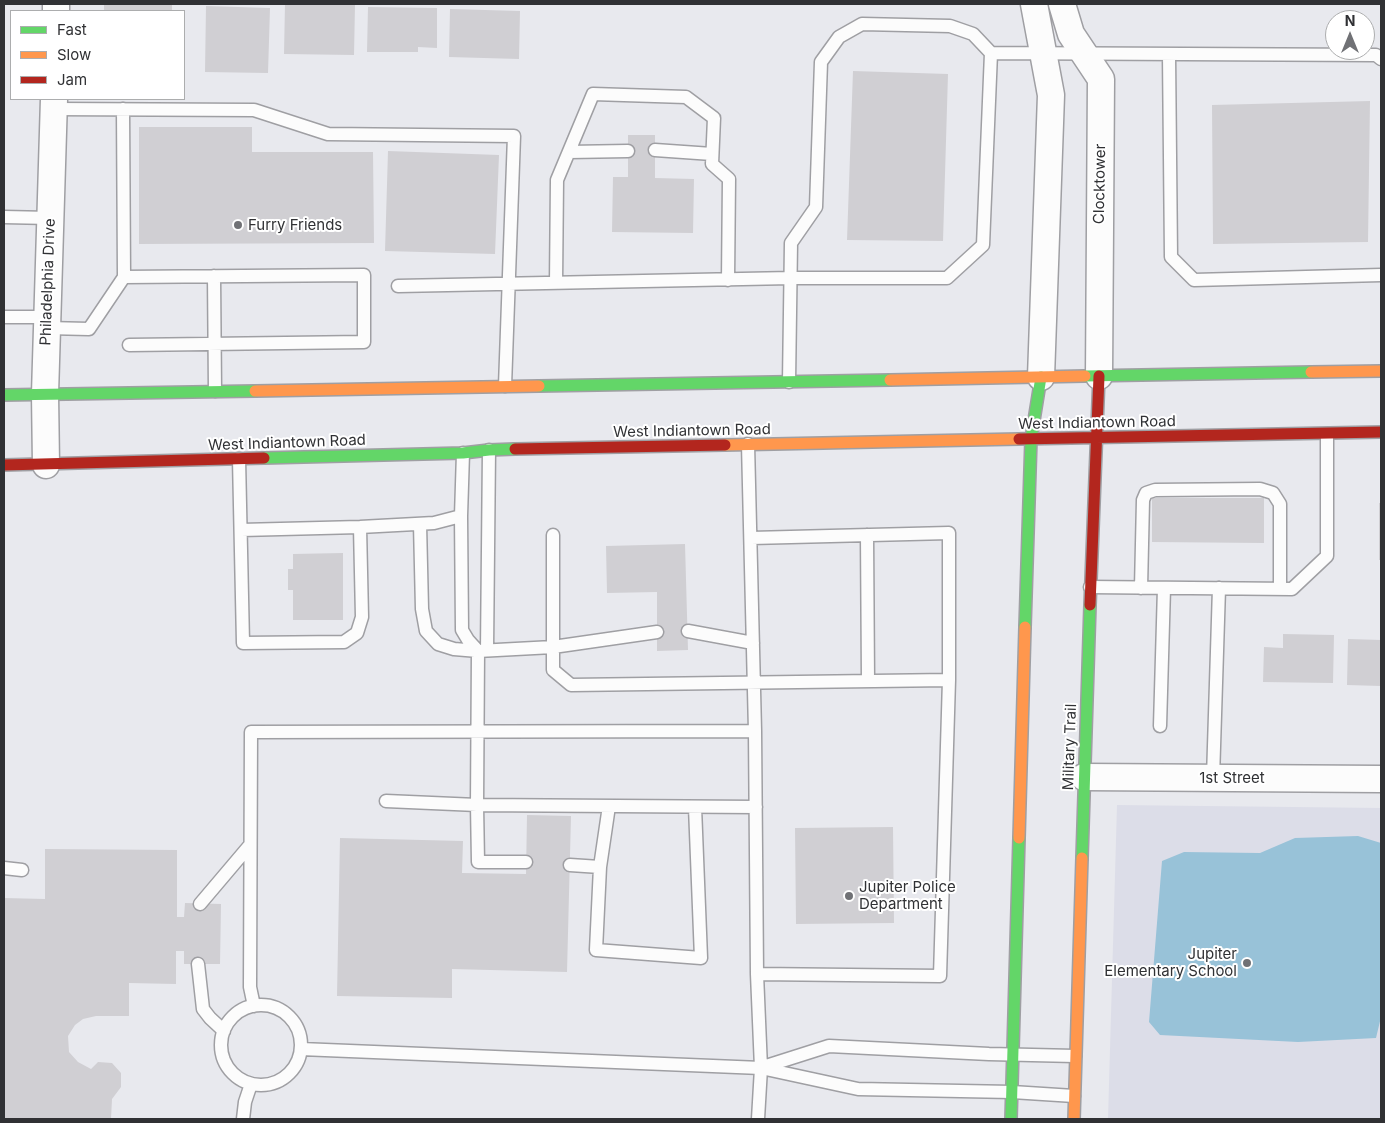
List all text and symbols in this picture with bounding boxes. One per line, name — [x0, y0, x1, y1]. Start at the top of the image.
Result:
legend — [10, 10, 185, 100]
north arrow — [1325, 10, 1375, 60]
text: N — [1345, 12, 1355, 29]
text: Fast — [57, 20, 87, 39]
text: Slow — [57, 45, 91, 64]
text: Jam — [57, 70, 87, 89]
street label: Clocktower — [1090, 144, 1110, 224]
place label: Furry Friends — [248, 216, 342, 234]
street label: Philadelphia Drive — [37, 218, 59, 346]
marker: Furry Friends — [232, 219, 244, 231]
street label: West Indiantown Road — [1018, 413, 1176, 433]
street label: West Indiantown Road — [613, 421, 771, 441]
street label: West Indiantown Road — [208, 431, 366, 455]
street label: Military Trail — [1059, 703, 1081, 791]
street label: 1st Street — [1199, 769, 1265, 787]
place label: Jupiter Police Department — [859, 878, 956, 913]
marker: Jupiter Police Department — [843, 890, 855, 902]
place label: Jupiter Elementary School — [1104, 945, 1237, 980]
marker: Jupiter Elementary School — [1241, 957, 1253, 969]

